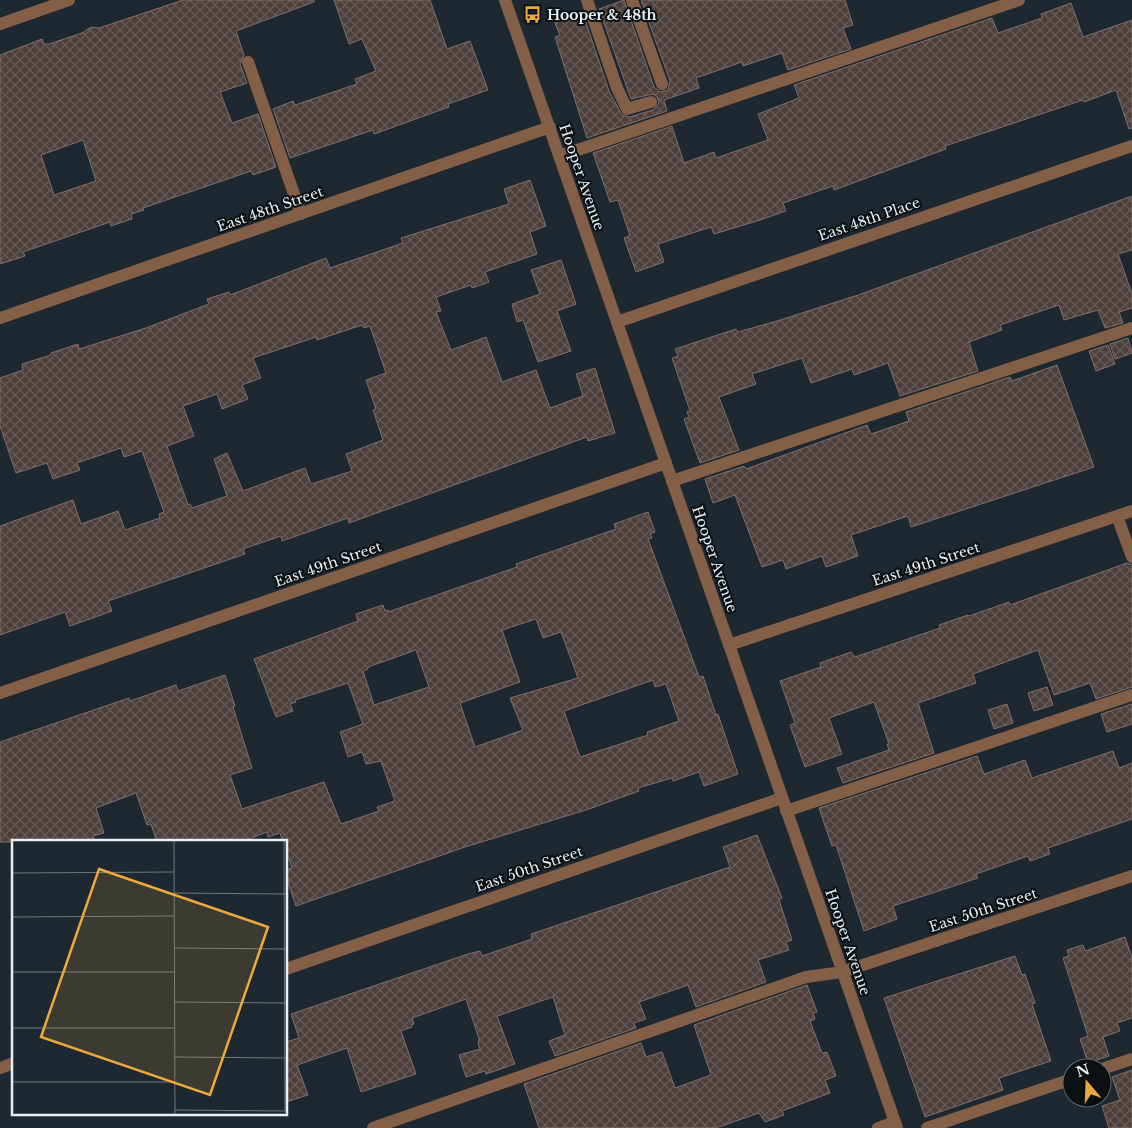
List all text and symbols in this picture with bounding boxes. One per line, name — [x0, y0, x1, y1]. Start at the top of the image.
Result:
bus stop icon: Hooper & 48th — [523, 5, 543, 25]
place label: Hooper & 48th — [547, 6, 657, 24]
street label: Hooper Avenue — [555, 121, 609, 233]
street label: East 48th Street — [214, 182, 326, 236]
street label: East 48th Place — [816, 193, 922, 245]
street label: Hooper Avenue — [688, 503, 742, 615]
street label: East 49th Street — [272, 537, 384, 591]
street label: East 49th Street — [870, 538, 983, 590]
inset map — [12, 840, 288, 1116]
street label: East 50th Street — [473, 842, 586, 896]
street label: East 50th Street — [927, 884, 1040, 936]
street label: Hooper Avenue — [821, 886, 875, 998]
north arrow — [1062, 1058, 1112, 1108]
text: N — [1074, 1060, 1092, 1081]

